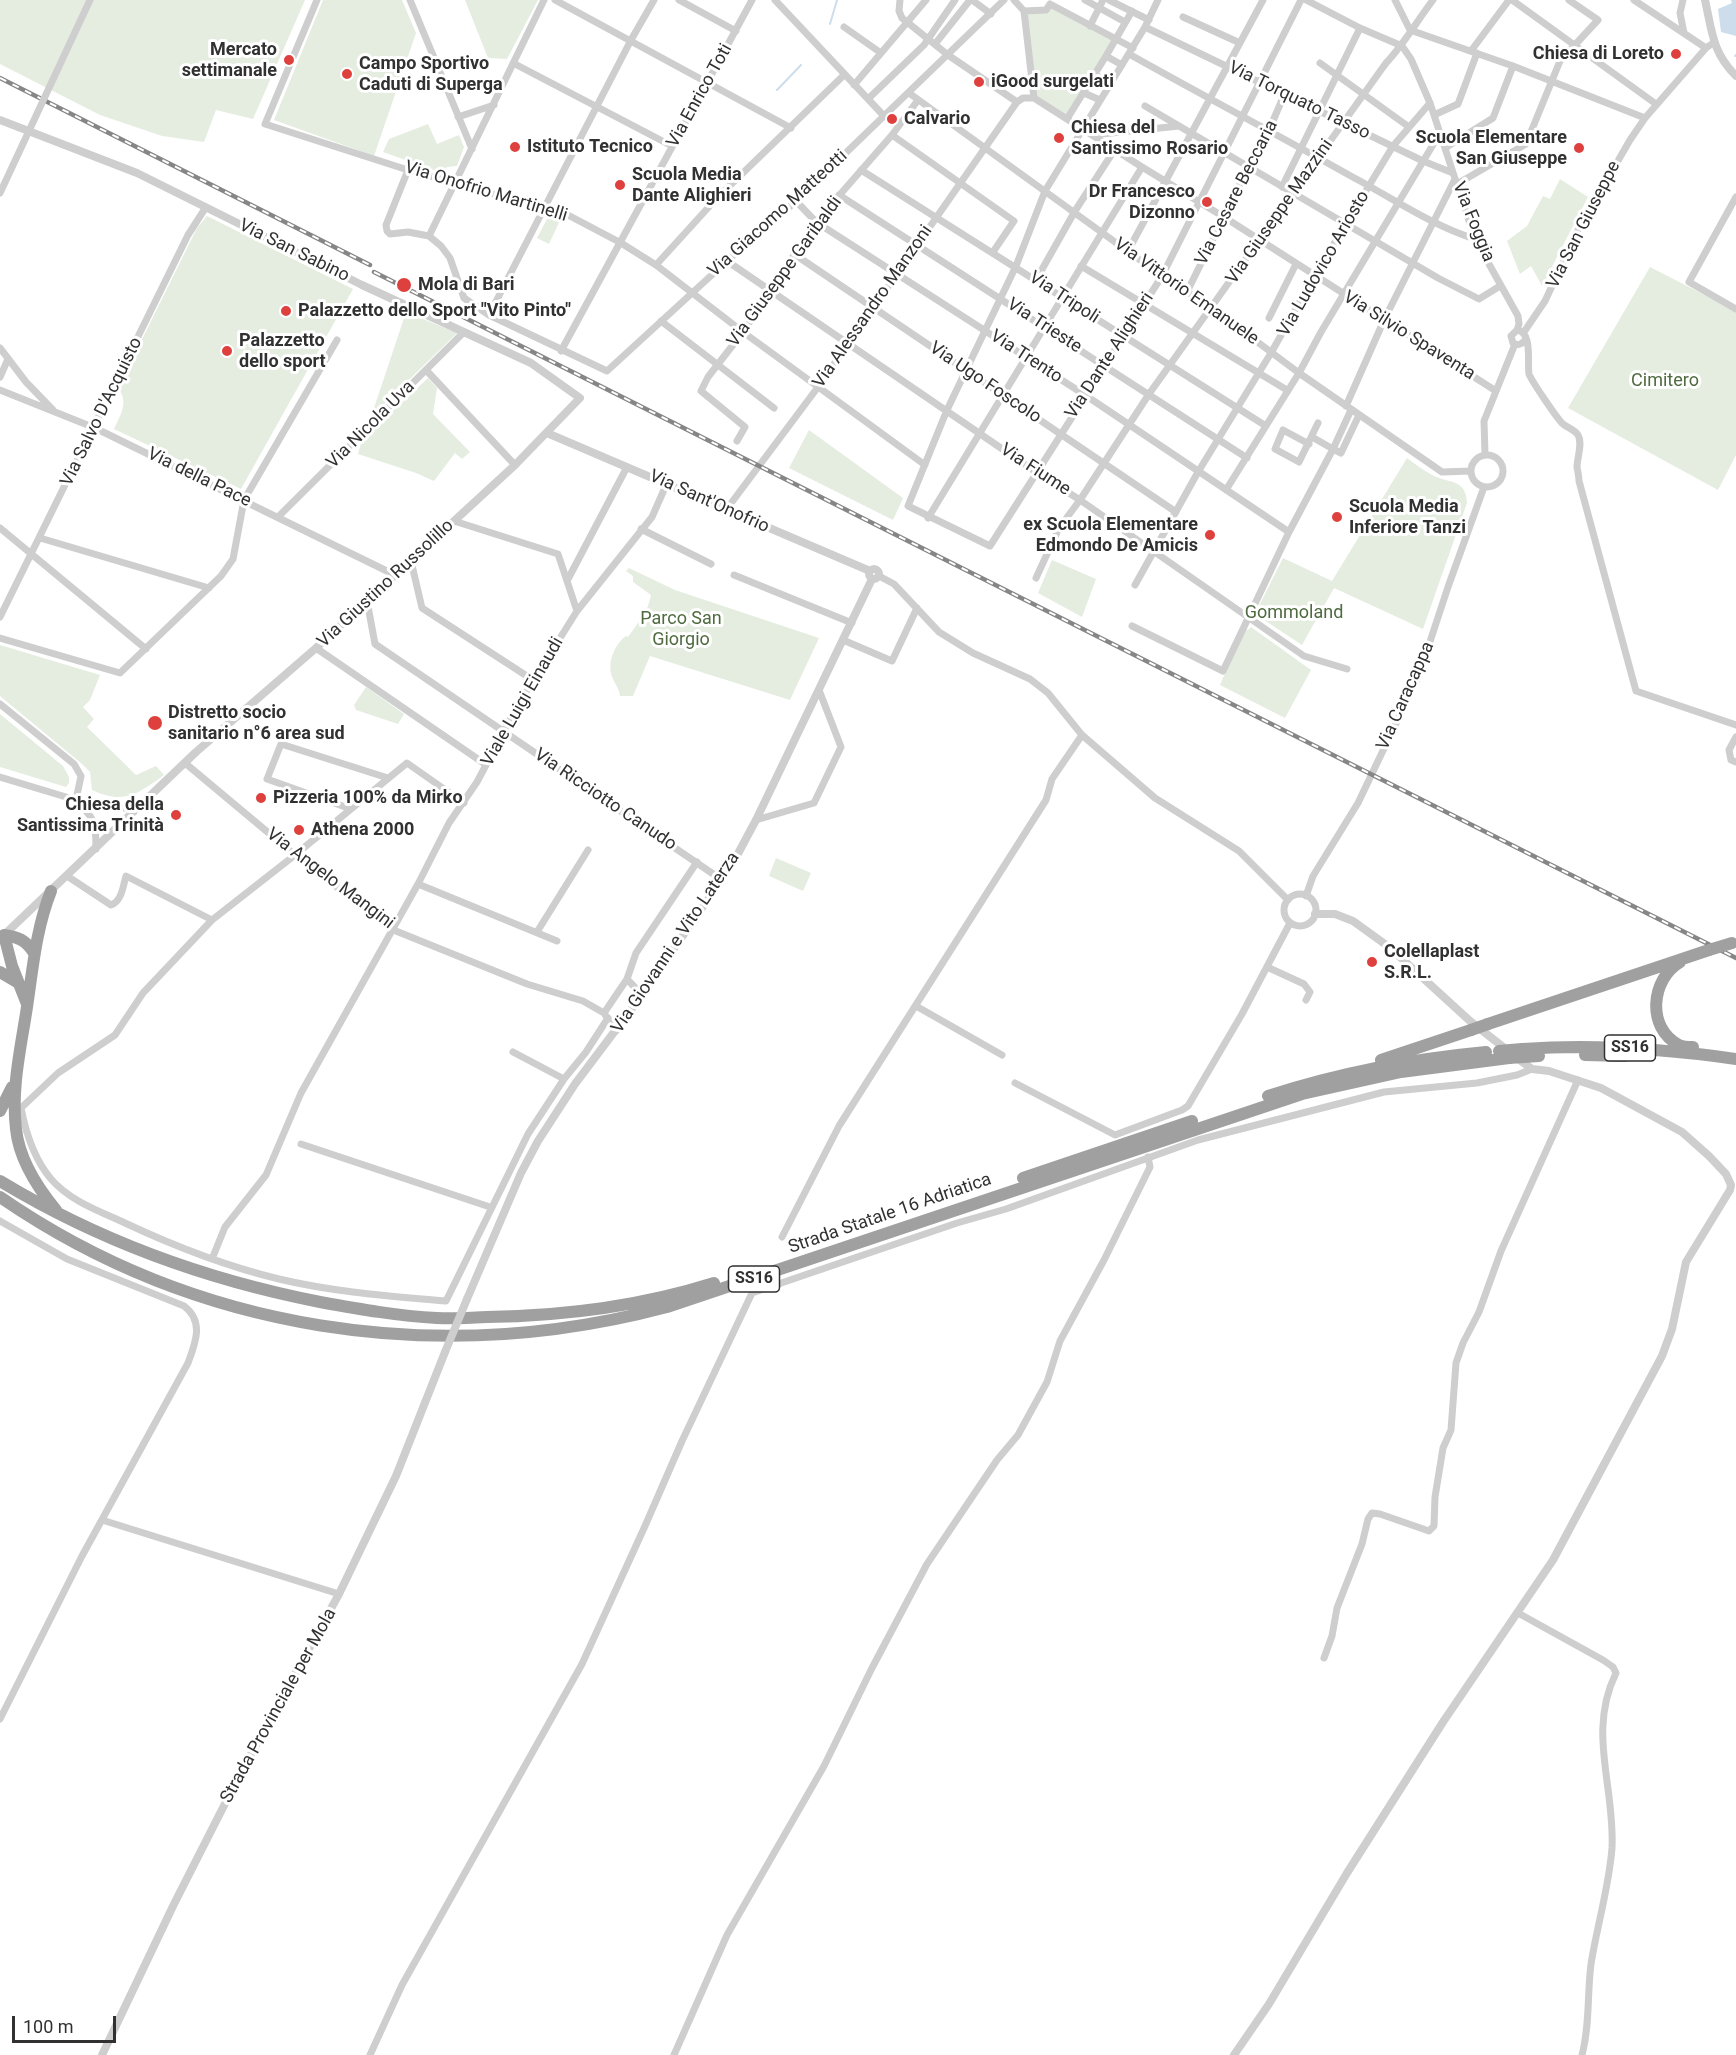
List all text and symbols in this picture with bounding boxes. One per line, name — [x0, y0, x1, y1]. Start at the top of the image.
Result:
place label: Mercato settimanale — [182, 39, 277, 82]
street label: Via Enrico Toti — [663, 40, 737, 152]
place label: Chiesa di Loreto — [1533, 43, 1664, 65]
marker: Chiesa di Loreto — [1669, 47, 1683, 61]
marker: Mercato settimanale — [282, 53, 296, 67]
place label: Campo Sportivo Caduti di Superga — [359, 53, 503, 96]
street label: Via Torquato Tasso — [1225, 57, 1373, 145]
marker: Campo Sportivo Caduti di Superga — [340, 67, 354, 81]
place label: iGood surgelati — [991, 71, 1114, 93]
marker: iGood surgelati — [972, 75, 986, 89]
place label: Calvario — [904, 108, 970, 130]
marker: Calvario — [885, 112, 899, 126]
place label: Chiesa del Santissimo Rosario — [1071, 117, 1228, 160]
street label: Via Cesare Beccaria — [1191, 117, 1283, 269]
place label: Scuola Elementare San Giuseppe — [1416, 127, 1567, 170]
marker: Chiesa del Santissimo Rosario — [1052, 131, 1066, 145]
street label: Via Giuseppe Mazzini — [1222, 135, 1338, 289]
place label: Istituto Tecnico — [527, 136, 653, 158]
marker: Istituto Tecnico — [508, 140, 522, 154]
marker: Scuola Elementare San Giuseppe — [1572, 141, 1586, 155]
street label: Via Giacomo Matteotti — [704, 146, 852, 282]
street label: Via Onofrio Martinelli — [402, 157, 570, 227]
street label: Via San Giuseppe — [1543, 158, 1625, 292]
place label: Scuola Media Dante Alighieri — [632, 164, 752, 207]
marker: Scuola Media Dante Alighieri — [613, 178, 627, 192]
street label: Via Foggia — [1447, 179, 1499, 265]
place label: Dr Francesco Dizonno — [1089, 181, 1195, 224]
street label: Via Ludovico Ariosto — [1273, 187, 1375, 341]
street label: Via Giuseppe Garibaldi — [723, 192, 847, 352]
marker: Dr Francesco Dizonno — [1200, 195, 1214, 209]
street label: Via San Sabino — [235, 215, 353, 287]
street label: Via Alessandro Manzoni — [809, 221, 937, 393]
street label: Via Vittorio Emanuele — [1109, 234, 1263, 350]
street label: Via Tripoli — [1025, 267, 1103, 329]
place label: Mola di Bari — [418, 274, 515, 296]
marker: Mola di Bari — [395, 276, 413, 294]
street label: Via Silvio Spaventa — [1339, 287, 1479, 385]
street label: Via Dante Alighieri — [1061, 289, 1159, 423]
street label: Via Trieste — [1003, 294, 1085, 358]
place label: Palazzetto dello Sport "Vito Pinto" — [298, 300, 571, 322]
marker: Palazzetto dello Sport "Vito Pinto" — [279, 304, 293, 318]
street label: Via Trento — [986, 326, 1066, 388]
place label: Palazzetto dello sport — [239, 330, 326, 372]
street label: Via Salvo D'Acquisto — [57, 334, 147, 490]
street label: Via Ugo Foscolo — [925, 338, 1045, 428]
marker: Palazzetto dello sport — [220, 344, 234, 358]
park label: Cimitero — [1631, 370, 1699, 392]
street label: Via Nicola Uva — [322, 376, 420, 474]
street label: Via Fiume — [996, 439, 1074, 501]
street label: Via della Pace — [144, 444, 254, 512]
street label: Via Sant'Onofrio — [646, 466, 772, 538]
place label: Scuola Media Inferiore Tanzi — [1349, 496, 1466, 538]
marker: Scuola Media Inferiore Tanzi — [1330, 510, 1344, 524]
place label: ex Scuola Elementare Edmondo De Amicis — [1023, 514, 1198, 556]
street label: Via Giustino Russolillo — [313, 515, 459, 653]
marker: ex Scuola Elementare Edmondo De Amicis — [1203, 528, 1217, 542]
park label: Gommoland — [1245, 602, 1343, 624]
park label: Parco San Giorgio — [640, 608, 722, 650]
street label: Viale Luigi Einaudi — [477, 634, 569, 770]
street label: Via Caracappa — [1372, 638, 1440, 754]
place label: Distretto socio sanitario n°6 area sud — [168, 702, 345, 744]
marker: Distretto socio sanitario n°6 area sud — [146, 714, 164, 732]
street label: Via Ricciotto Canudo — [530, 744, 680, 856]
place label: Pizzeria 100% da Mirko — [273, 787, 463, 809]
marker: Pizzeria 100% da Mirko — [254, 791, 268, 805]
place label: Chiesa della Santissima Trinità — [17, 794, 164, 836]
marker: Chiesa della Santissima Trinità — [169, 808, 183, 822]
place label: Athena 2000 — [311, 819, 414, 841]
marker: Athena 2000 — [292, 823, 306, 837]
street label: Via Angelo Mangini — [262, 824, 398, 934]
street label: Via Giovanni e Vito Laterza — [607, 848, 745, 1038]
place label: Colellaplast S.R.L. — [1384, 941, 1479, 984]
marker: Colellaplast S.R.L. — [1365, 955, 1379, 969]
road number: SS16 — [1604, 1035, 1656, 1061]
street label: Strada Statale 16 Adriatica — [786, 1169, 994, 1259]
road number: SS16 — [728, 1266, 780, 1292]
street label: Strada Provinciale per Mola — [216, 1605, 342, 1807]
scale bar — [15, 2004, 118, 2042]
text: 100 m — [23, 2016, 74, 2037]

